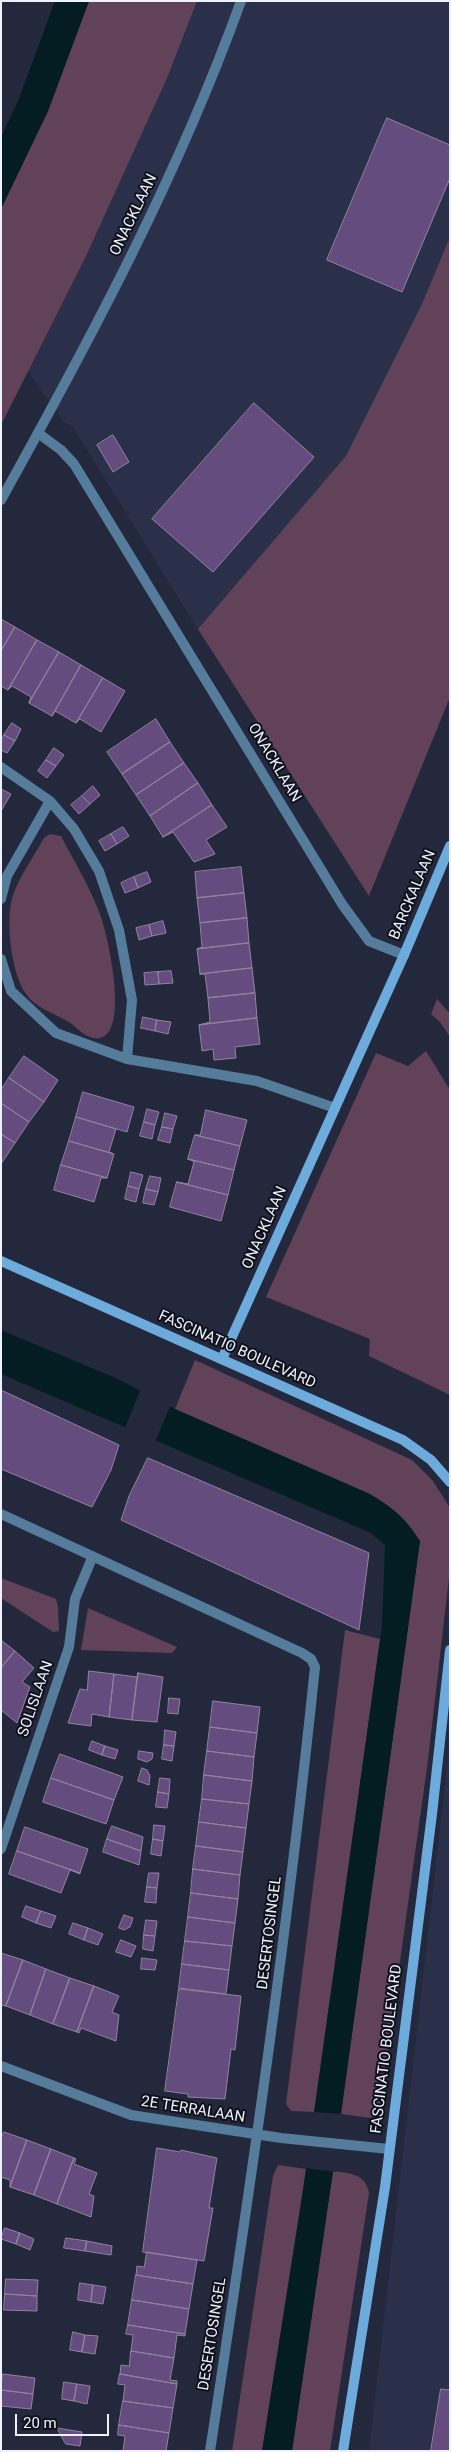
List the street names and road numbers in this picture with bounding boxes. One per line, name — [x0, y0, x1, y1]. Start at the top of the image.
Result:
street label: ONACKLAAN — [107, 171, 161, 259]
street label: ONACKLAAN — [243, 720, 305, 806]
street label: BARCKALAAN — [386, 847, 440, 943]
street label: ONACKLAAN — [239, 1184, 291, 1272]
street label: FASCINATIO BOULEVARD — [156, 1307, 318, 1393]
street label: SOLISLAAN — [15, 1659, 57, 1739]
street label: DESERTOSINGEL — [254, 1875, 286, 1991]
street label: FASCINATIO BOULEVARD — [368, 1963, 406, 2135]
street label: 2E TERRALAAN — [140, 2093, 246, 2127]
street label: DESERTOSINGEL — [195, 2276, 231, 2392]

